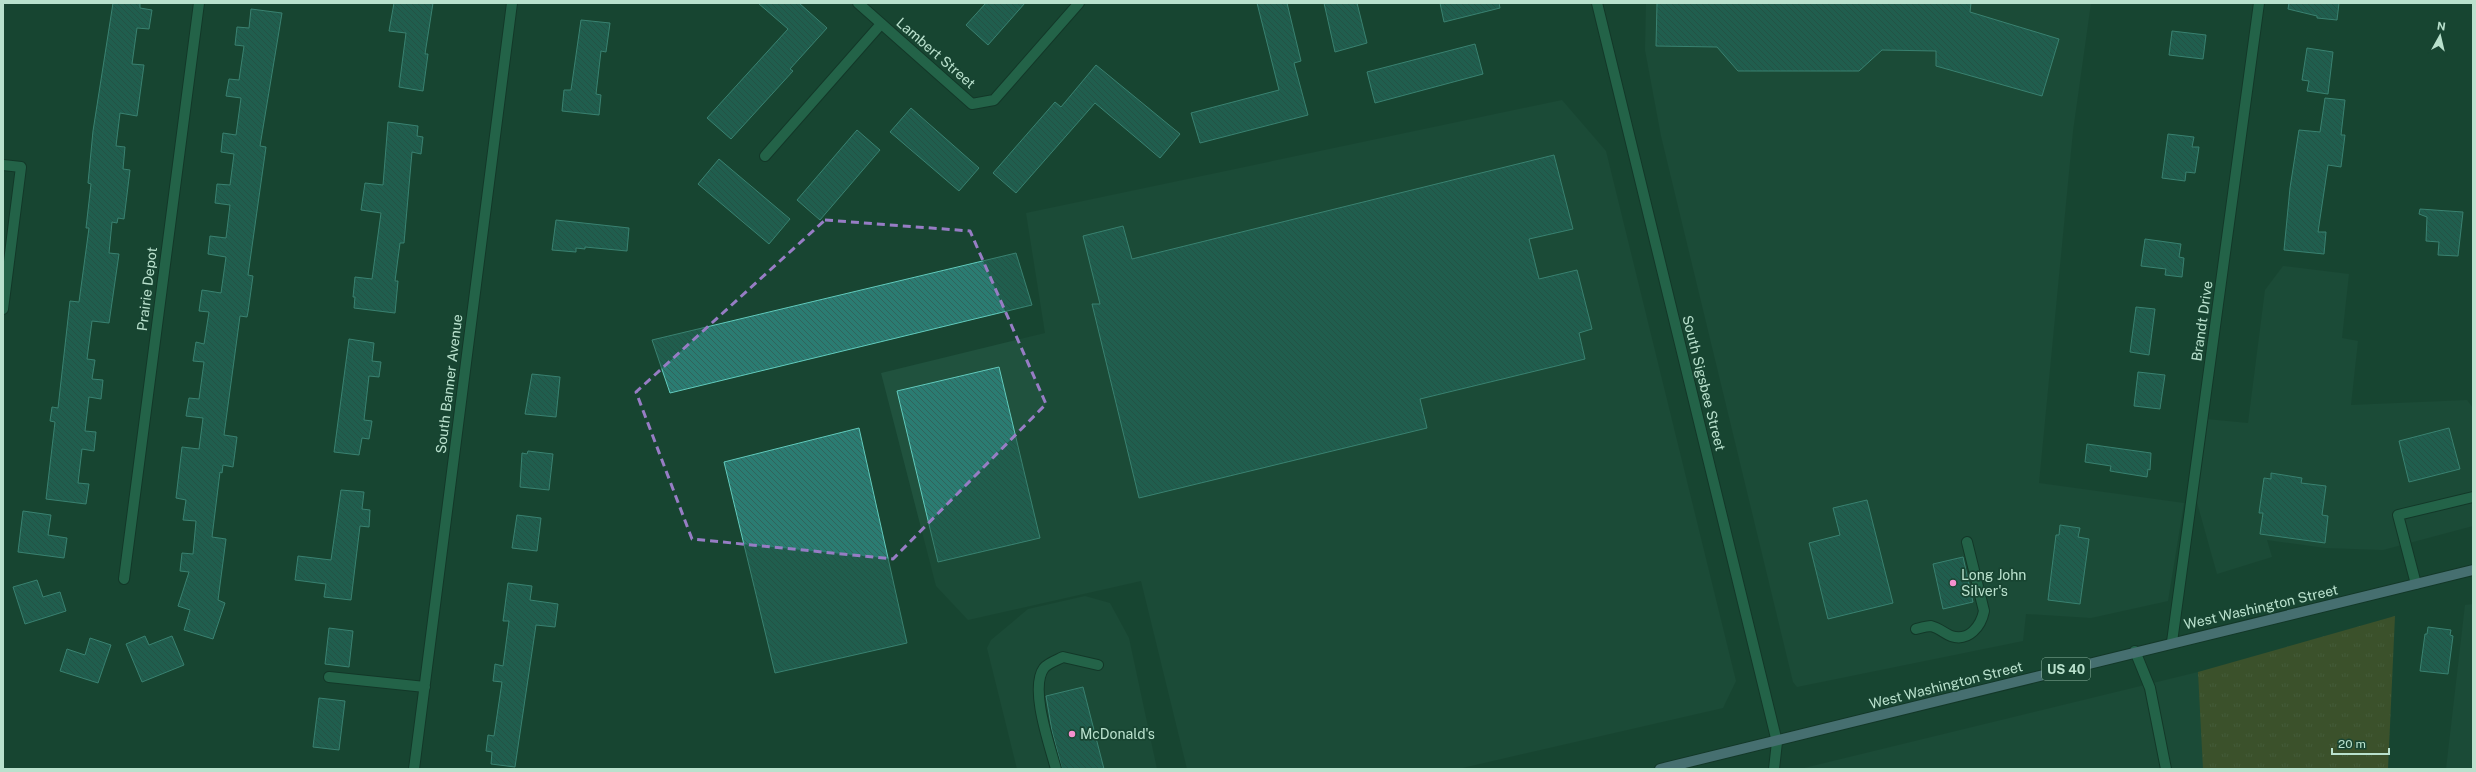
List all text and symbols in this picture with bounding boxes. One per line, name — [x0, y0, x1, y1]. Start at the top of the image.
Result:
street label: Lambert Street — [893, 14, 979, 92]
north arrow — [2420, 16, 2460, 56]
text: N — [2436, 20, 2446, 33]
street label: Prairie Depot — [134, 246, 160, 332]
street label: Brandt Drive — [2188, 280, 2216, 362]
street label: South Banner Avenue — [432, 313, 466, 455]
street label: South Sigsbee Street — [1679, 314, 1729, 452]
place label: Long John Silver's — [1961, 567, 2026, 599]
marker: Long John Silver's — [1948, 578, 1958, 588]
street label: West Washington Street — [2182, 581, 2340, 633]
street label: West Washington Street — [1868, 658, 2024, 712]
road number: US 40 — [2042, 658, 2090, 680]
place label: McDonald's — [1080, 726, 1155, 742]
marker: McDonald's — [1067, 729, 1077, 739]
scale bar — [2332, 730, 2389, 756]
text: 20 m — [2338, 737, 2366, 751]

